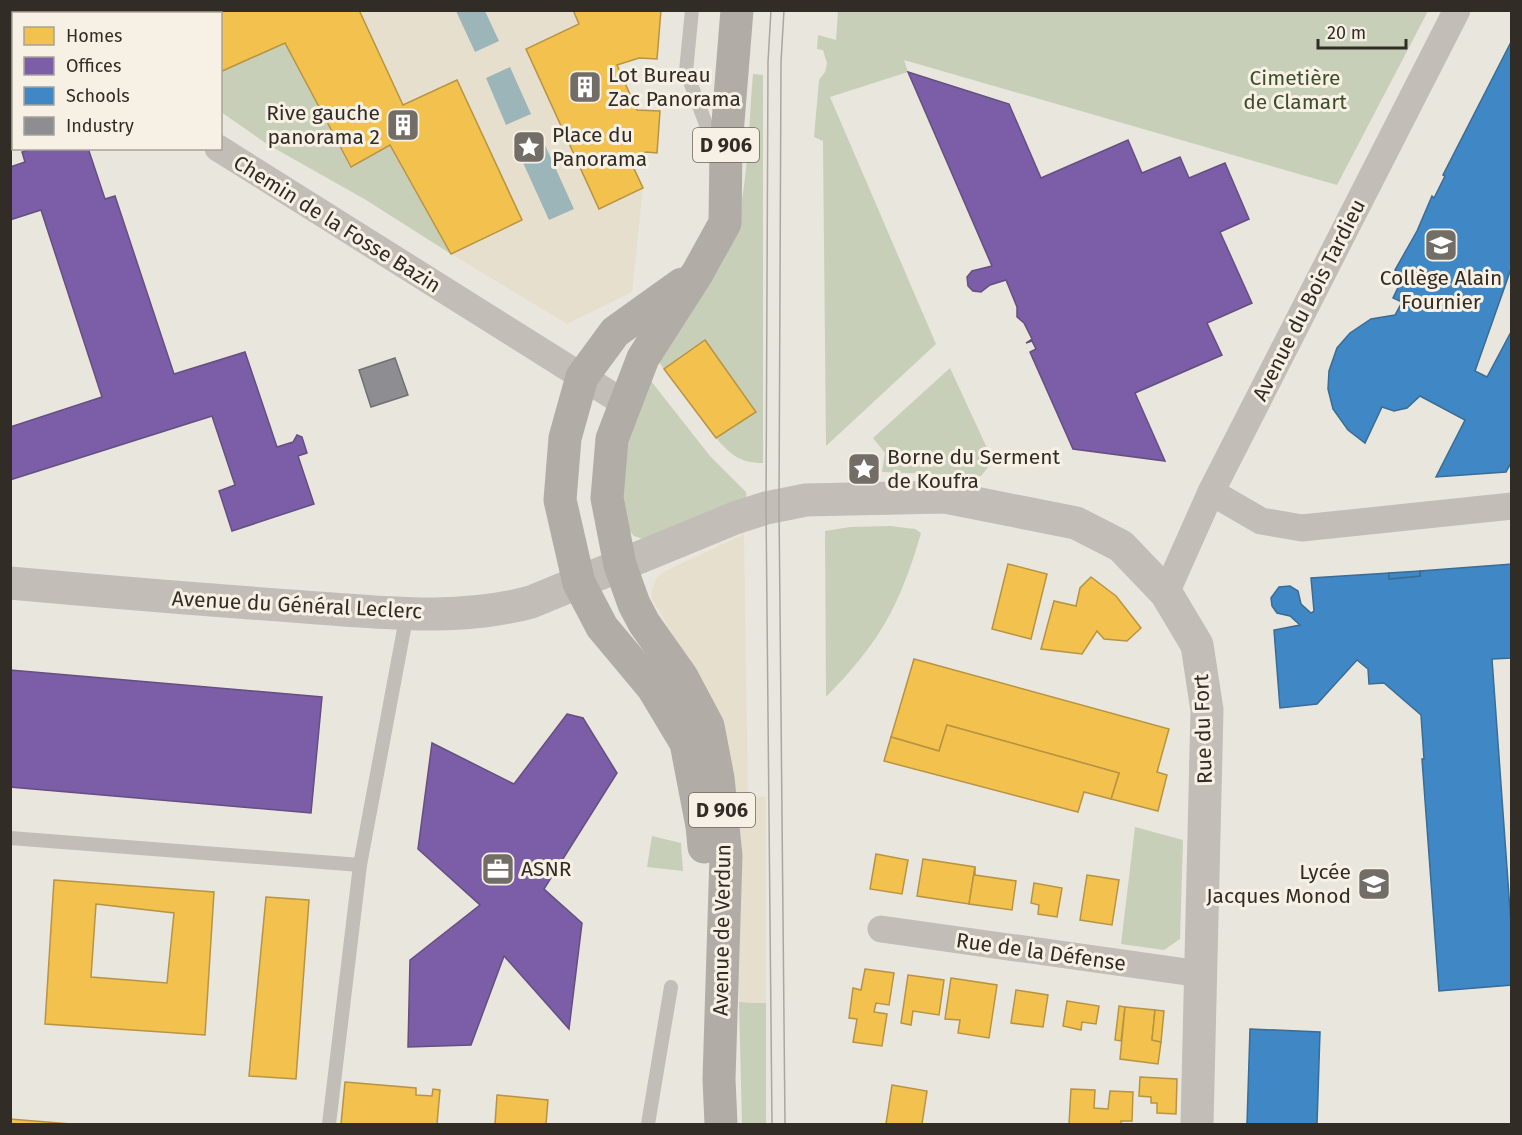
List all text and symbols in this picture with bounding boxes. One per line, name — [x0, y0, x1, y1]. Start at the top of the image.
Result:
legend — [12, 12, 222, 150]
scale bar — [1318, 12, 1406, 50]
text: 20 m — [1327, 22, 1366, 44]
text: Homes — [66, 25, 122, 47]
text: Offices — [66, 55, 121, 77]
place label: Lot Bureau Zac Panorama — [608, 62, 741, 112]
park label: Cimetière de Clamart — [1243, 65, 1347, 115]
building icon: Lot Bureau Zac Panorama — [567, 69, 603, 105]
text: Schools — [66, 85, 130, 107]
place label: Rive gauche panorama 2 — [266, 100, 380, 150]
building icon: Rive gauche panorama 2 — [385, 107, 421, 143]
text: Industry — [66, 115, 134, 137]
place label: Place du Panorama — [552, 122, 647, 172]
road number: D 906 — [693, 128, 759, 162]
place icon: Place du Panorama — [511, 129, 547, 165]
street label: Chemin de la Fosse Bazin — [229, 150, 445, 298]
street label: Avenue du Bois Tardieu — [1247, 195, 1371, 405]
school or university icon: Collège Alain Fournier — [1423, 227, 1459, 263]
place label: Collège Alain Fournier — [1380, 265, 1502, 315]
place label: Borne du Serment de Koufra — [887, 444, 1061, 494]
place icon: Borne du Serment de Koufra — [846, 451, 882, 487]
street label: Avenue du Général Leclerc — [171, 585, 423, 625]
street label: Rue du Fort — [1188, 673, 1218, 784]
road number: D 906 — [689, 793, 755, 827]
street label: Avenue de Verdun — [708, 844, 736, 1016]
office icon: ASNR — [480, 851, 516, 887]
place label: ASNR — [521, 856, 572, 882]
place label: Lycée Jacques Monod — [1206, 859, 1351, 909]
school or university icon: Lycée Jacques Monod — [1356, 866, 1392, 902]
street label: Rue de la Défense — [954, 927, 1128, 977]

